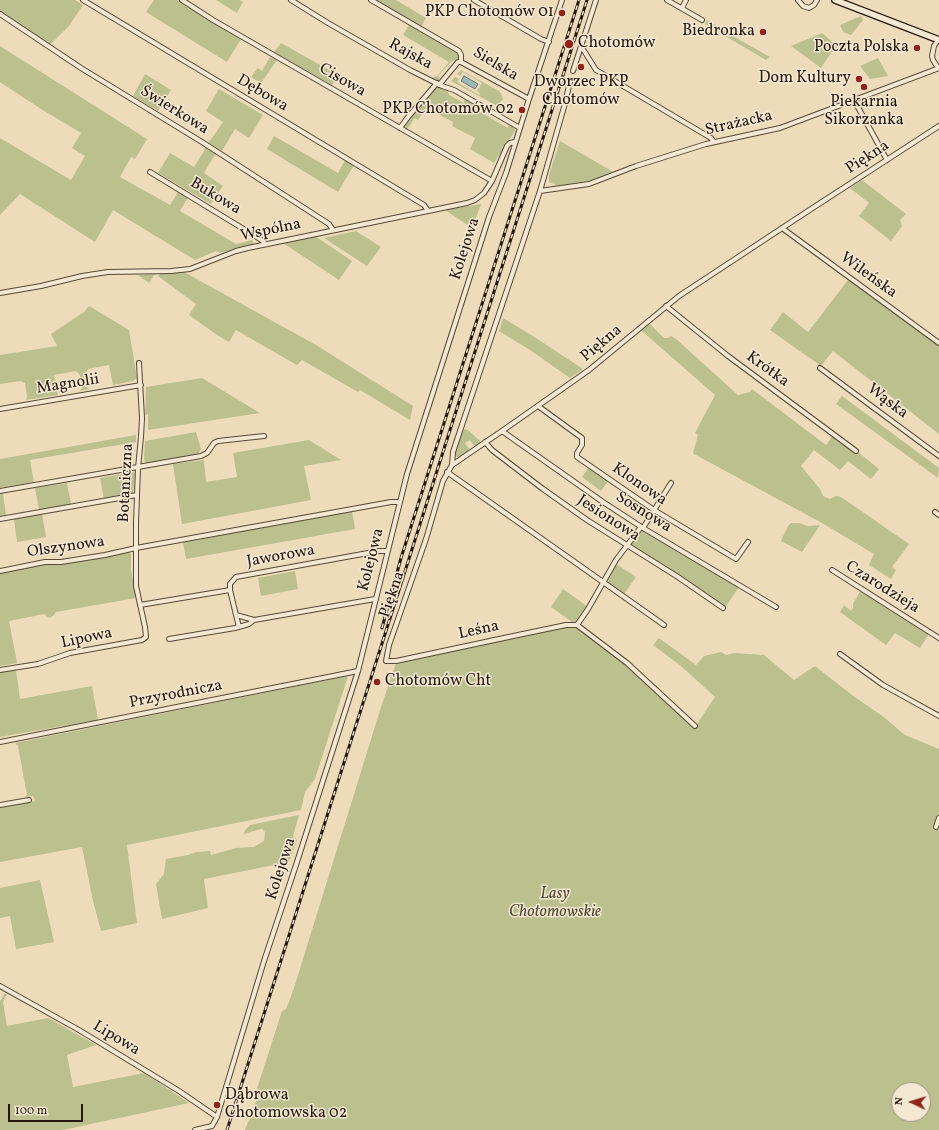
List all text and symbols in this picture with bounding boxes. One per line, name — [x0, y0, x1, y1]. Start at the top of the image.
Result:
place label: PKP Chotomów 01 — [425, 3, 554, 23]
marker: PKP Chotomów 01 — [557, 8, 567, 18]
place label: Biedronka — [682, 22, 755, 42]
marker: Biedronka — [758, 27, 768, 37]
place label: Chotomów — [578, 34, 655, 54]
street label: Rajska — [385, 35, 435, 75]
marker: Chotomów — [563, 38, 575, 50]
place label: Poczta Polska — [814, 38, 909, 58]
marker: Poczta Polska — [912, 43, 922, 53]
street label: Sielska — [469, 44, 521, 86]
street label: Cisowa — [315, 60, 369, 102]
marker: Dworzec PKP Chotomów — [576, 62, 586, 72]
place label: Dom Kultury — [759, 69, 851, 89]
street label: Dębowa — [233, 71, 291, 117]
place label: Dworzec PKP Chotomów — [534, 73, 628, 111]
marker: Dom Kultury — [854, 74, 864, 84]
street label: Świerkowa — [136, 82, 212, 140]
marker: Piekarnia Sikorzanka — [859, 82, 869, 92]
place label: Piekarnia Sikorzanka — [824, 93, 904, 131]
place label: PKP Chotomów 02 — [383, 100, 514, 120]
marker: PKP Chotomów 02 — [517, 105, 527, 115]
street label: Strażacka — [703, 107, 775, 141]
street label: Piękna — [843, 137, 893, 179]
street label: Bukowa — [186, 174, 244, 220]
street label: Wspólna — [239, 215, 303, 247]
street label: Kolejowa — [447, 216, 485, 282]
street label: Wileńska — [836, 249, 900, 303]
street label: Piękna — [577, 321, 627, 367]
street label: Krótka — [742, 348, 792, 392]
street label: Magnolii — [35, 371, 101, 399]
street label: Wąska — [863, 380, 911, 424]
street label: Botaniczna — [115, 443, 139, 523]
street label: Klonowa — [608, 460, 670, 510]
street label: Sosnowa — [611, 488, 675, 538]
street label: Jesionowa — [573, 492, 643, 546]
street label: Kolejowa — [355, 527, 389, 593]
street label: Olszynowa — [26, 533, 106, 563]
street label: Jaworowa — [245, 542, 317, 572]
street label: Czarodzieja — [841, 558, 923, 618]
street label: Piękna — [376, 569, 410, 621]
street label: Leśna — [457, 617, 501, 645]
street label: Lipowa — [60, 624, 114, 654]
place label: Chotomów Cht — [385, 672, 491, 692]
street label: Przyrodnicza — [128, 677, 224, 713]
marker: Chotomów Cht — [372, 677, 382, 687]
street label: Kolejowa — [263, 836, 301, 902]
park label: Lasy Chotomowskie — [509, 885, 601, 923]
street label: Lipowa — [89, 1017, 143, 1061]
north arrow — [891, 1082, 931, 1122]
place label: Dąbrowa Chotomowska 02 — [225, 1086, 347, 1124]
scale bar — [10, 1096, 85, 1122]
text: N — [892, 1097, 907, 1106]
marker: Dąbrowa Chotomowska 02 — [212, 1100, 222, 1110]
text: 100 m — [15, 1103, 47, 1119]

